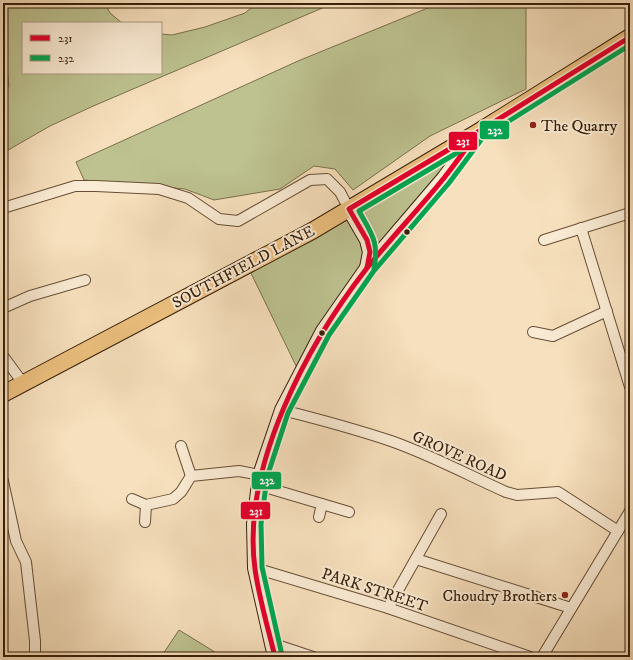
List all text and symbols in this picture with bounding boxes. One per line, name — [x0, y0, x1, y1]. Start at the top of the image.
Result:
legend — [22, 22, 162, 74]
text: 231 — [58, 31, 73, 46]
text: 232 — [58, 51, 74, 66]
place label: The Quarry — [541, 116, 618, 136]
line badge: 232 — [479, 120, 510, 140]
marker: The Quarry — [528, 120, 538, 130]
text: 232 — [488, 124, 503, 138]
line badge: 231 — [448, 131, 478, 151]
text: 231 — [456, 135, 470, 149]
street label: SOUTHFIELD LANE — [169, 221, 318, 313]
unlabelled marker — [402, 227, 412, 237]
unlabelled marker — [317, 328, 327, 338]
street label: GROVE ROAD — [409, 426, 510, 486]
line badge: 232 — [251, 471, 282, 490]
text: 232 — [260, 474, 275, 488]
line badge: 231 — [240, 501, 271, 520]
text: 231 — [249, 505, 263, 519]
street label: PARK STREET — [319, 563, 430, 617]
place label: Choudry Brothers — [442, 586, 557, 606]
marker: Choudry Brothers — [560, 590, 570, 600]

